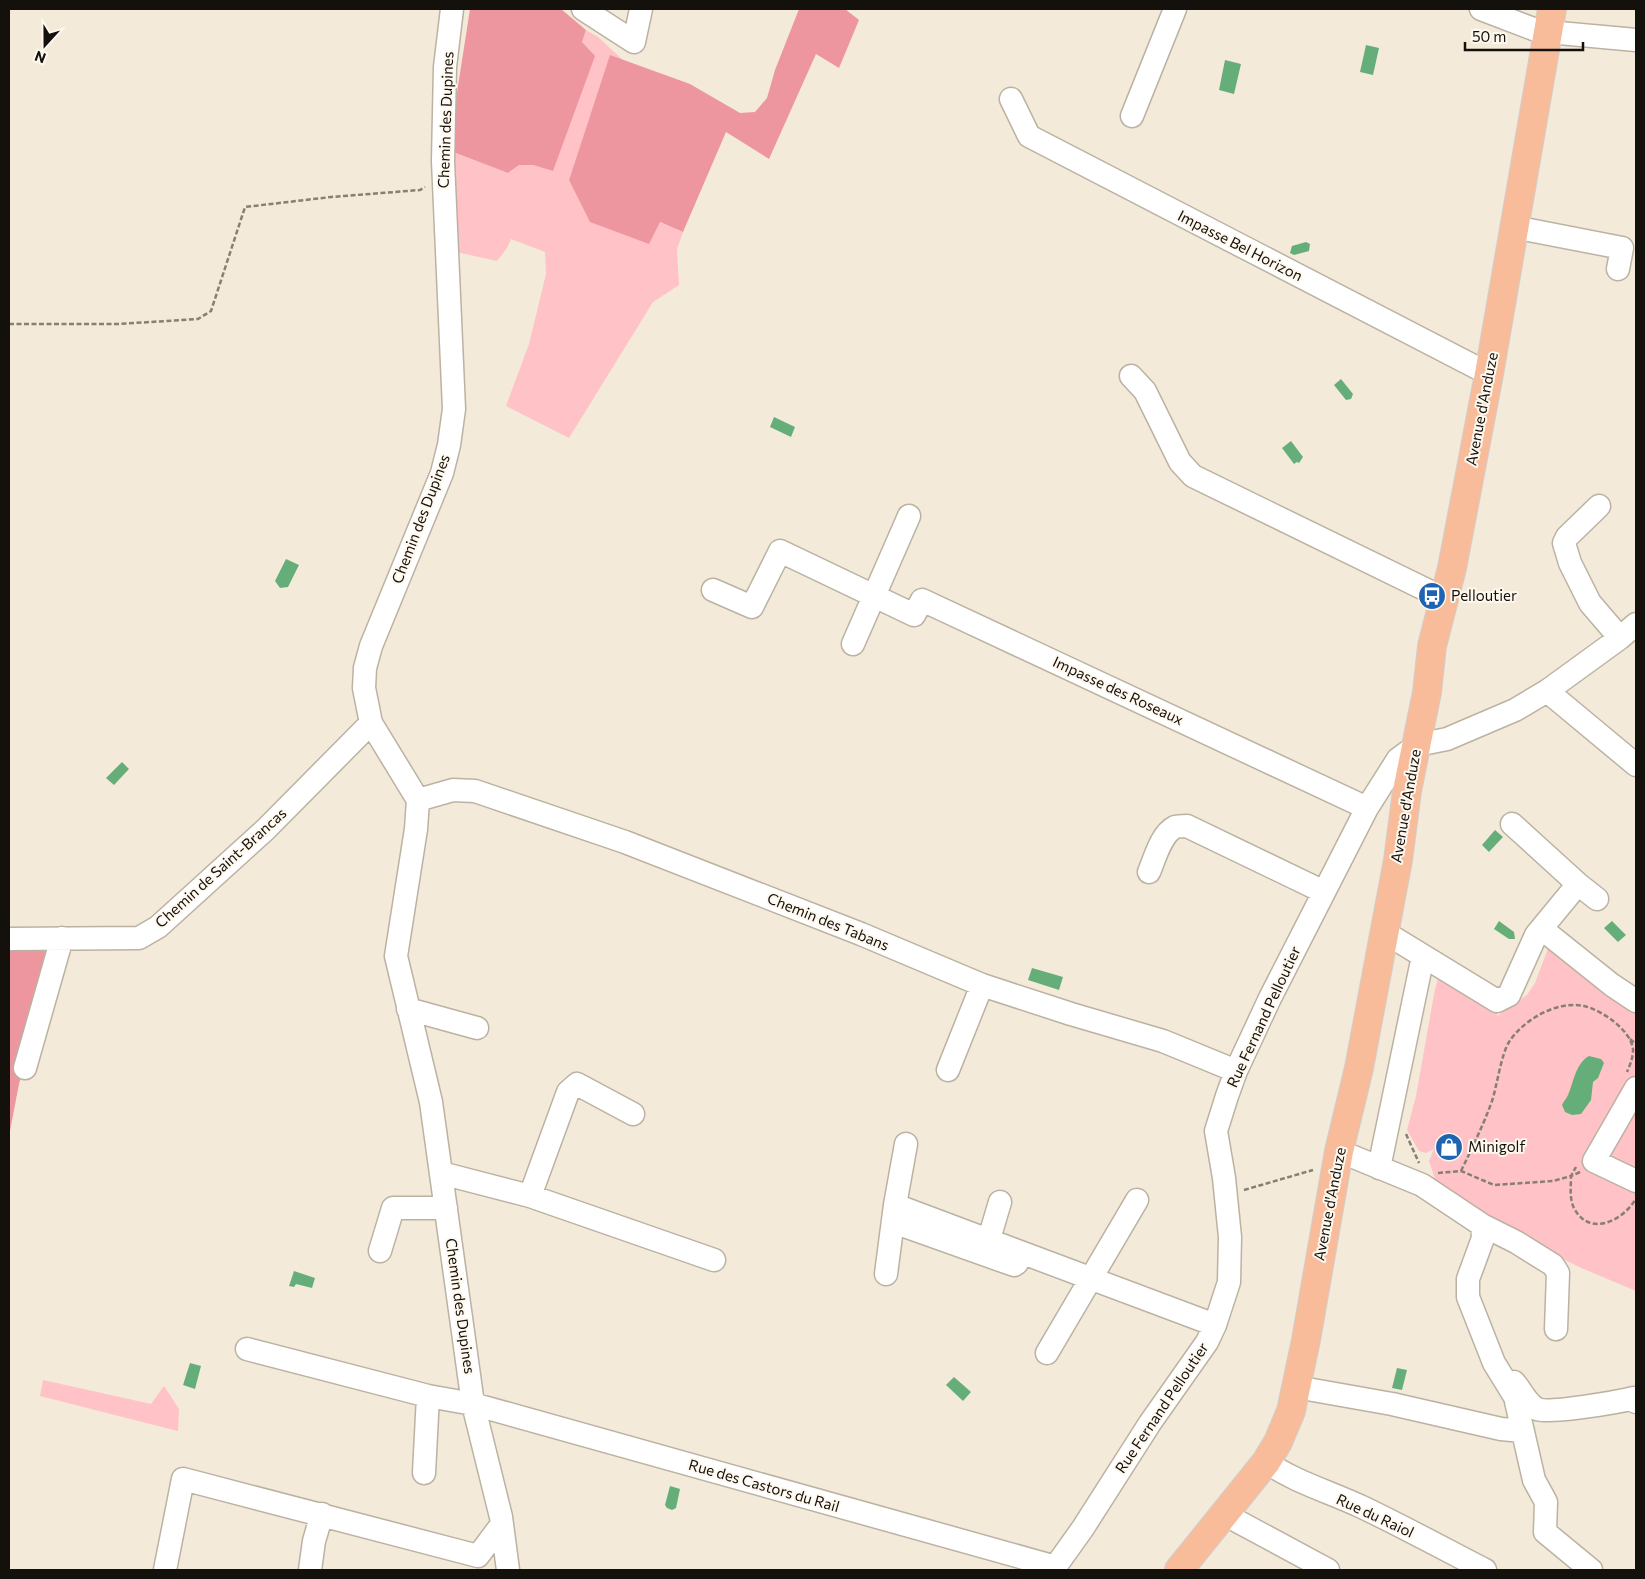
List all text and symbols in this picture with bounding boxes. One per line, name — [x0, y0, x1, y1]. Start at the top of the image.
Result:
north arrow — [20, 20, 70, 70]
scale bar — [1465, 20, 1582, 52]
text: 50 m — [1472, 27, 1506, 45]
text: N — [32, 48, 48, 67]
street label: Chemin des Dupines — [434, 51, 456, 189]
street label: Impasse Bel Horizon — [1175, 206, 1306, 284]
street label: Avenue d'Anduze — [1461, 351, 1501, 467]
street label: Chemin des Dupines — [387, 451, 453, 586]
bus stop icon: Pelloutier — [1417, 581, 1447, 611]
place label: Pelloutier — [1451, 586, 1517, 604]
street label: Impasse des Roseaux — [1050, 652, 1187, 728]
street label: Avenue d'Anduze — [1386, 748, 1424, 864]
street label: Chemin de Saint-Brancas — [151, 803, 290, 931]
street label: Chemin des Tabans — [765, 888, 892, 954]
street label: Rue Fernand Pelloutier — [1222, 943, 1304, 1090]
shop icon: Minigolf — [1434, 1132, 1464, 1162]
place label: Minigolf — [1468, 1137, 1525, 1155]
street label: Avenue d'Anduze — [1309, 1146, 1349, 1262]
street label: Chemin des Dupines — [443, 1237, 479, 1375]
street label: Rue Fernand Pelloutier — [1111, 1339, 1212, 1476]
street label: Rue des Castors du Rail — [687, 1455, 842, 1515]
street label: Rue du Raiol — [1334, 1489, 1417, 1541]

